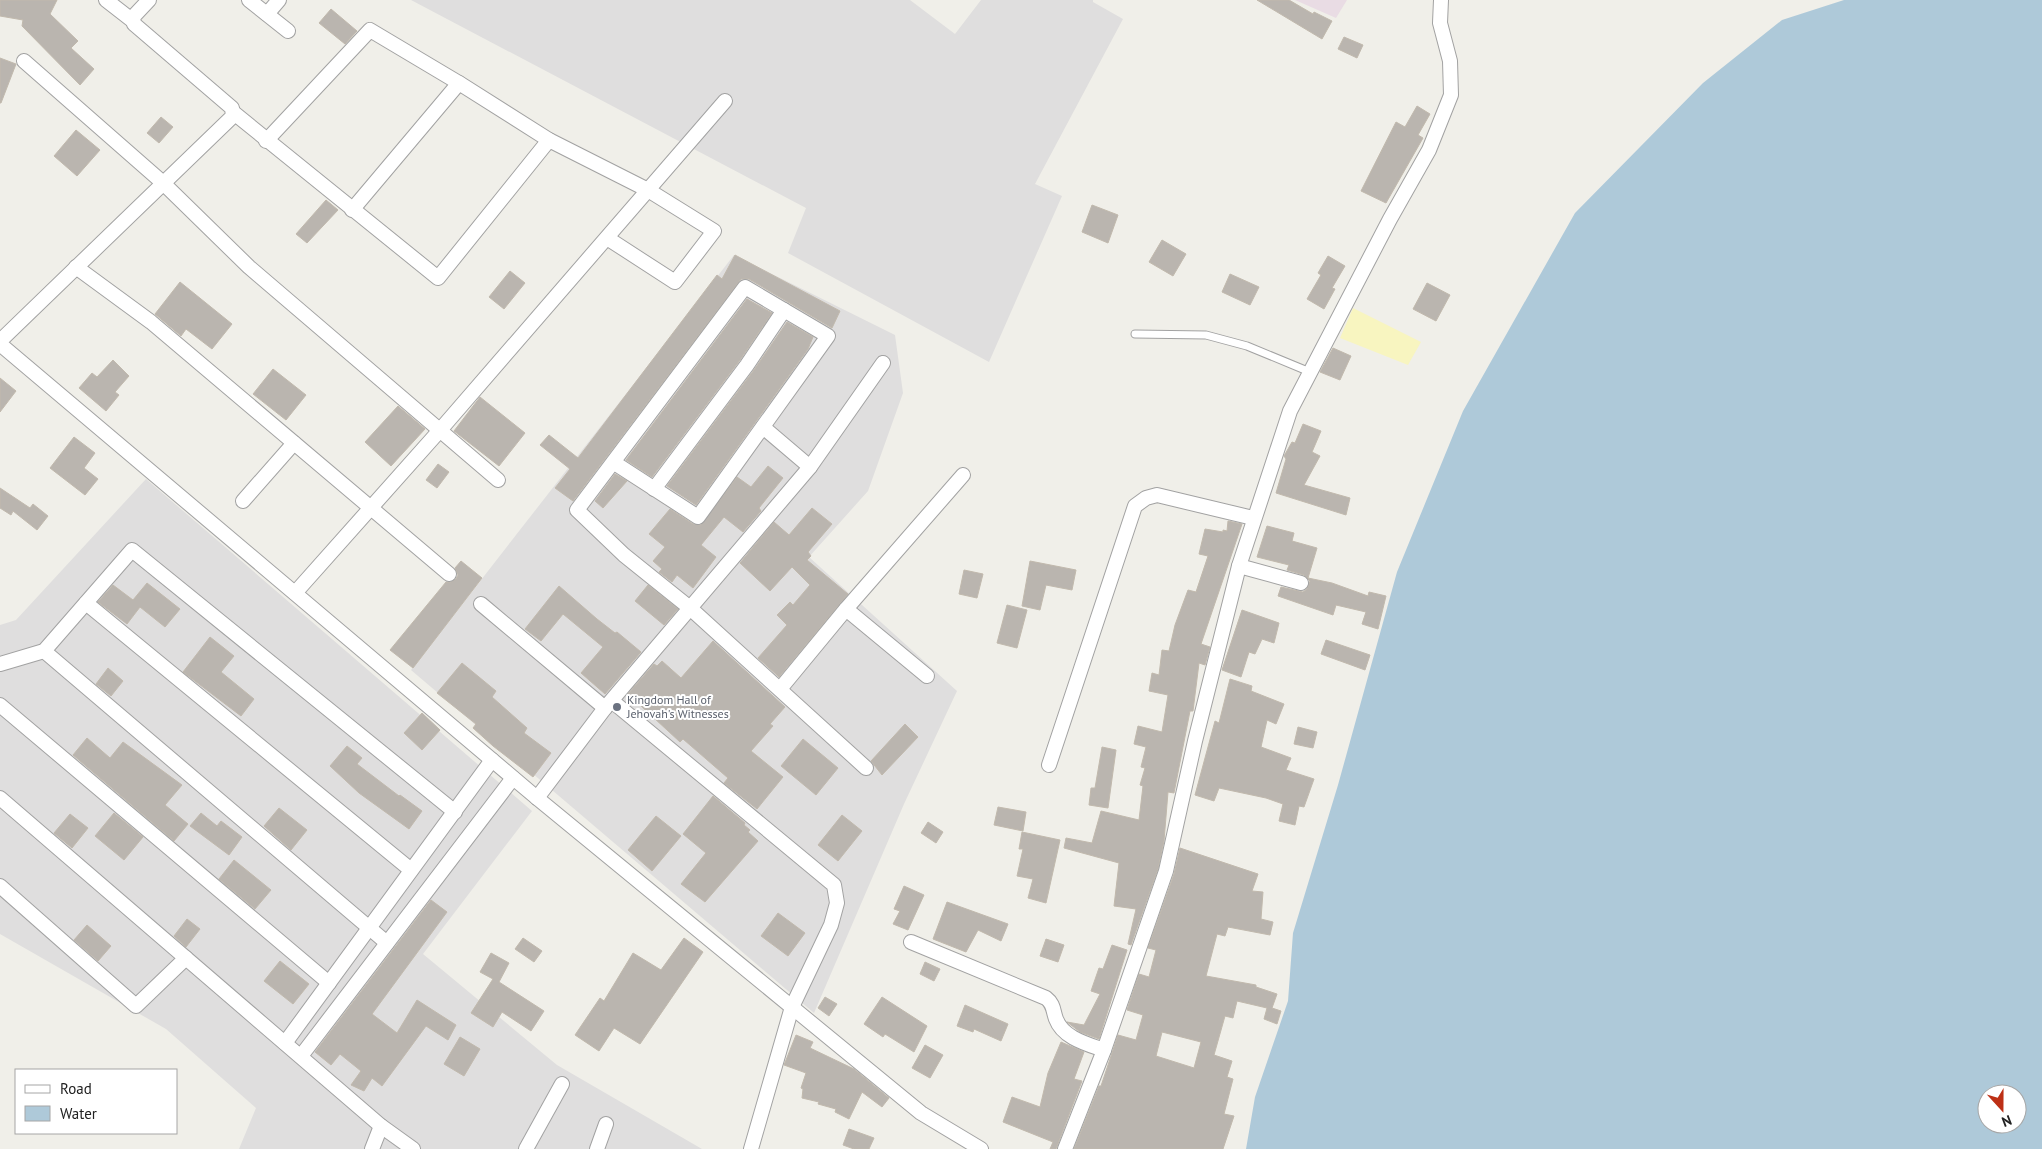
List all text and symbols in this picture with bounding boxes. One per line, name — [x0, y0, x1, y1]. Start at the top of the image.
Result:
place label: Kingdom Hall of Jehovah's Witnesses — [626, 692, 729, 721]
marker: Kingdom Hall of Jehovah's Witnesses — [611, 701, 623, 713]
legend — [15, 1069, 178, 1134]
text: Road — [60, 1079, 92, 1098]
north arrow — [1977, 1084, 2027, 1134]
text: Water — [60, 1104, 97, 1123]
text: N — [1999, 1111, 2014, 1131]

